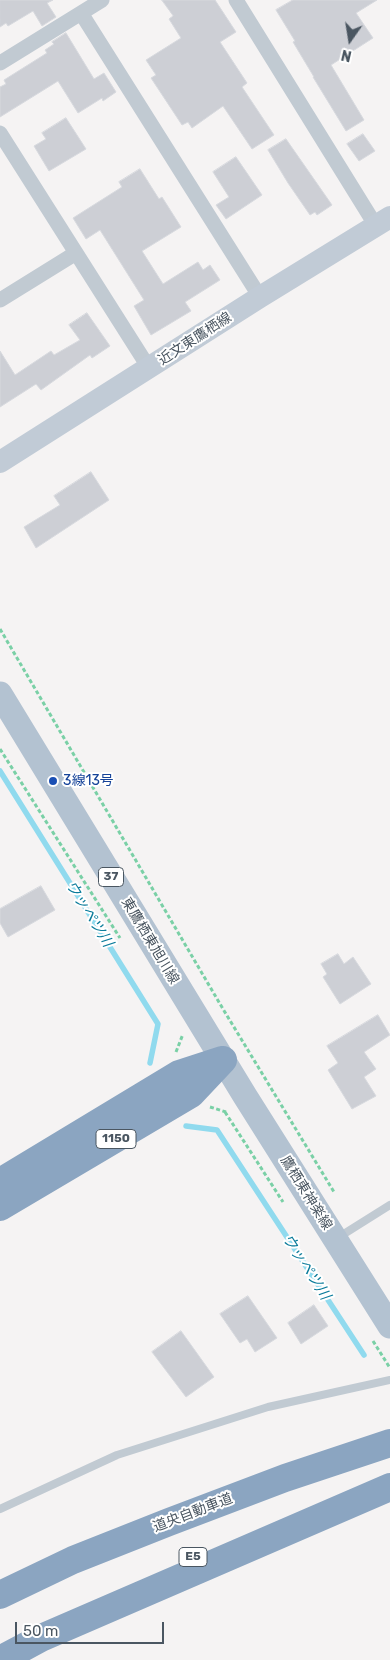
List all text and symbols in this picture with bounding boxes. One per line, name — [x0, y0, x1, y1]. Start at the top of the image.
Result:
north arrow — [325, 15, 375, 65]
text: N — [340, 46, 353, 65]
street label: 近文東鷹栖線 — [155, 309, 235, 369]
place label: 3線13号 — [63, 773, 114, 789]
marker: 3線13号 — [47, 775, 59, 787]
road number: 37 — [98, 868, 124, 886]
water label: ウッペツ川 — [61, 877, 117, 951]
street label: 東鷹栖東旭川線 — [118, 895, 182, 987]
road number: 1150 — [96, 1130, 136, 1148]
street label: 鷹栖東神楽線 — [277, 1153, 335, 1233]
water label: ウッペツ川 — [278, 1231, 334, 1303]
street label: 道央自動車道 — [151, 1490, 235, 1536]
road number: E5 — [179, 1548, 207, 1566]
scale bar — [18, 1612, 166, 1644]
text: 50 m — [23, 1622, 58, 1640]

